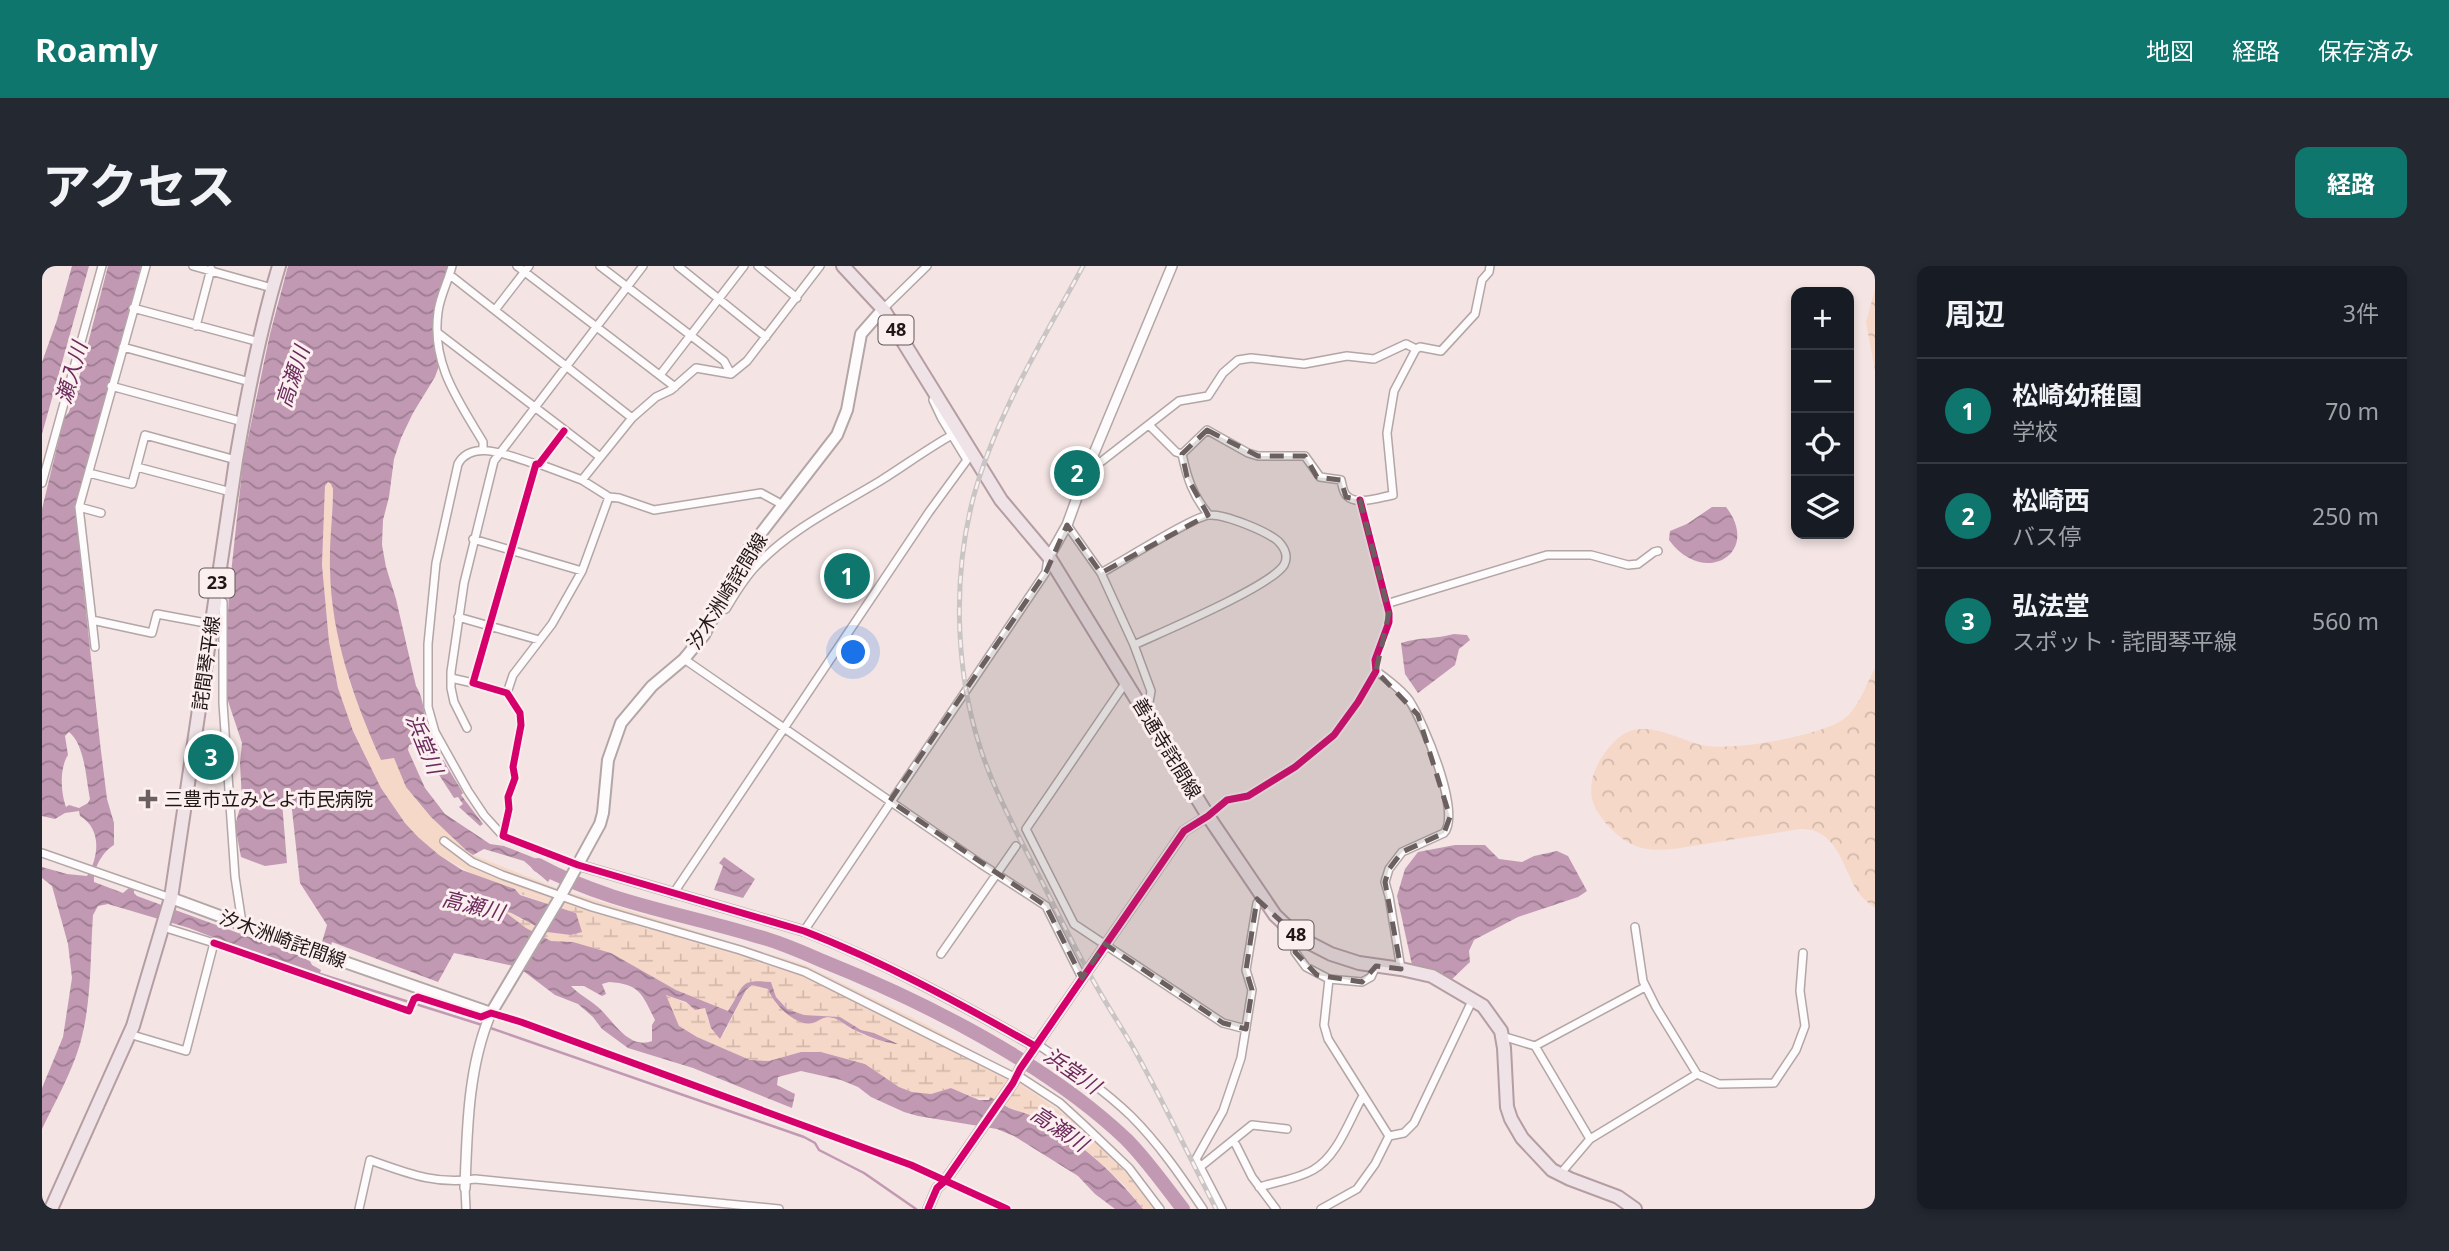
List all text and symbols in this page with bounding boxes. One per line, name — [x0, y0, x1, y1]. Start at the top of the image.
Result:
text: Roamly — [35, 27, 158, 72]
text: 地図 — [2146, 34, 2194, 67]
text: 経路 — [2232, 34, 2280, 67]
text: 保存済み — [2318, 34, 2414, 67]
button: 経路 — [2295, 147, 2407, 218]
text: アクセス — [42, 152, 236, 218]
map controls — [1791, 287, 1854, 539]
button: + — [1791, 287, 1854, 350]
text: 周辺 — [1945, 293, 2005, 334]
text: 3件 — [2343, 297, 2379, 329]
road number: 48 — [878, 316, 914, 344]
water label: 瀬入川 — [49, 337, 94, 407]
water label: 高瀬川 — [269, 341, 316, 411]
button: − — [1791, 350, 1854, 413]
text: 松崎幼稚園 — [2012, 377, 2142, 413]
text: 1 — [1961, 395, 1975, 427]
text: 70 m — [2325, 395, 2379, 427]
button: locate — [1791, 413, 1854, 476]
text: 学校 — [2012, 415, 2058, 447]
pin: 2 — [1054, 447, 1100, 499]
button: layers — [1791, 476, 1854, 539]
text: 松崎西 — [2012, 482, 2090, 518]
text: 2 — [1961, 500, 1975, 532]
text: 250 m — [2312, 500, 2379, 532]
text: バス停 — [2012, 520, 2081, 552]
street label: 汐木洲崎詫間線 — [681, 528, 773, 654]
pin: 1 — [824, 550, 870, 602]
road number: 23 — [200, 568, 234, 598]
text: 弘法堂 — [2012, 587, 2090, 623]
text: 3 — [1961, 605, 1975, 637]
text: 560 m — [2312, 605, 2379, 637]
street label: 詫間琴平線 — [187, 614, 225, 712]
text: スポット · 詫間琴平線 — [2012, 625, 2237, 657]
your location — [836, 635, 870, 669]
street label: 善通寺詫間線 — [1126, 692, 1208, 804]
water label: 浜堂川 — [400, 709, 450, 780]
pin: 3 — [188, 731, 234, 783]
place label: 三豊市立みとよ市民病院 — [164, 786, 373, 812]
marker: 三豊市立みとよ市民病院 — [138, 789, 158, 809]
water label: 高瀬川 — [439, 884, 509, 927]
street label: 汐木洲崎詫間線 — [216, 904, 350, 974]
road number: 48 — [1278, 920, 1314, 950]
water label: 浜堂川 — [1039, 1041, 1108, 1101]
water label: 高瀬川 — [1026, 1099, 1095, 1159]

